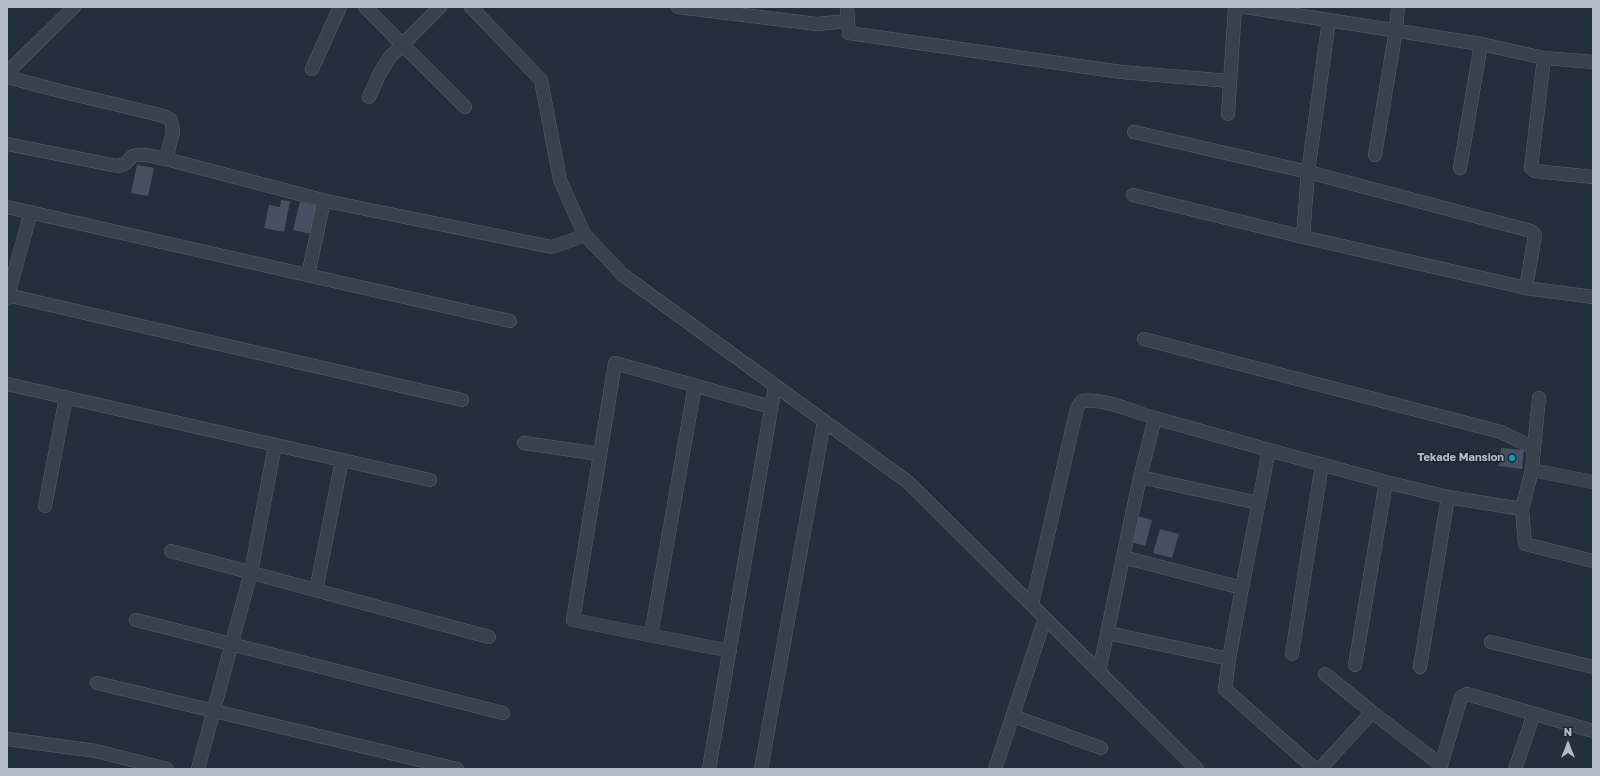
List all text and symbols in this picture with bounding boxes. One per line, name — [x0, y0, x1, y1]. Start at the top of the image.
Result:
place label: Tekade Mansion — [1417, 451, 1504, 465]
marker: Tekade Mansion — [1507, 453, 1517, 463]
north arrow — [1548, 724, 1588, 764]
text: N — [1564, 725, 1572, 738]

